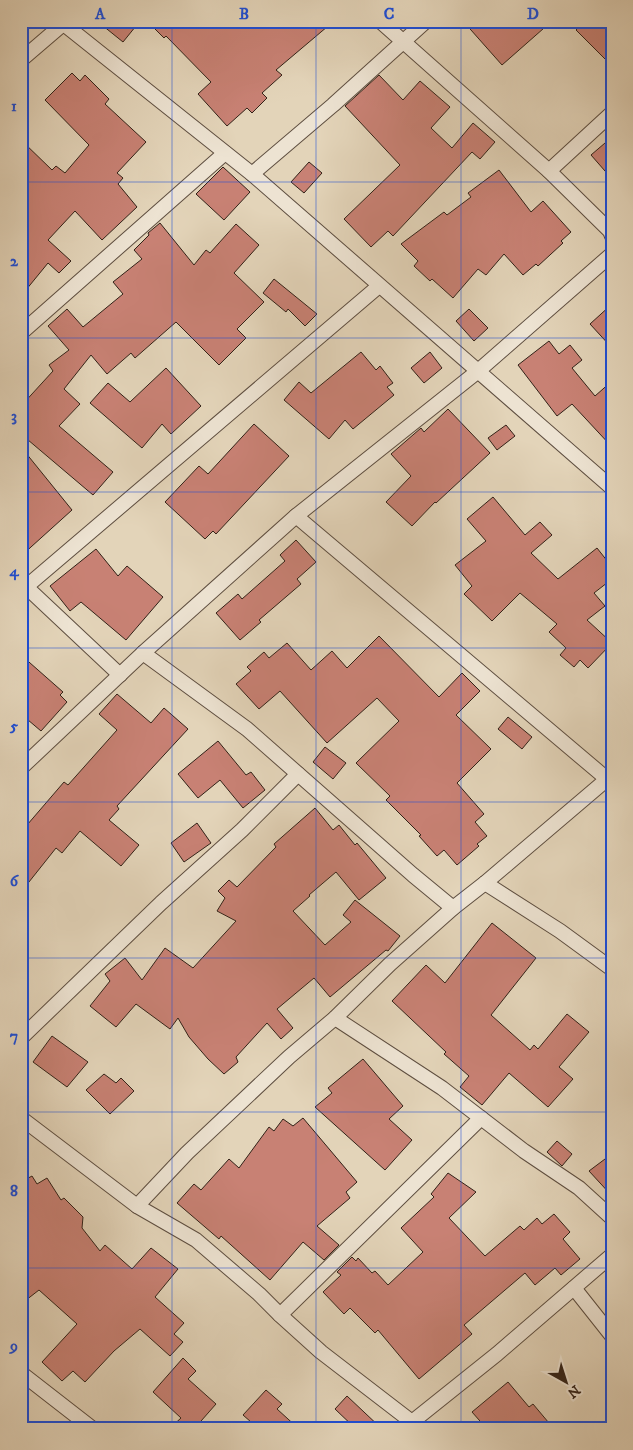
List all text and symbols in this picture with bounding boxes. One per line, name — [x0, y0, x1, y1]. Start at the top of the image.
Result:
text: A — [94, 4, 106, 24]
text: B — [239, 4, 249, 24]
text: C — [384, 4, 394, 24]
text: D — [527, 4, 539, 24]
text: 1 — [11, 96, 17, 116]
text: 2 — [10, 251, 19, 271]
text: 3 — [11, 406, 17, 426]
text: 4 — [8, 561, 19, 581]
text: 5 — [9, 716, 18, 736]
text: 6 — [10, 871, 20, 891]
text: 7 — [10, 1026, 18, 1046]
text: 8 — [10, 1181, 18, 1201]
text: 9 — [9, 1336, 18, 1356]
north arrow — [540, 1358, 590, 1408]
text: N — [563, 1381, 584, 1402]

